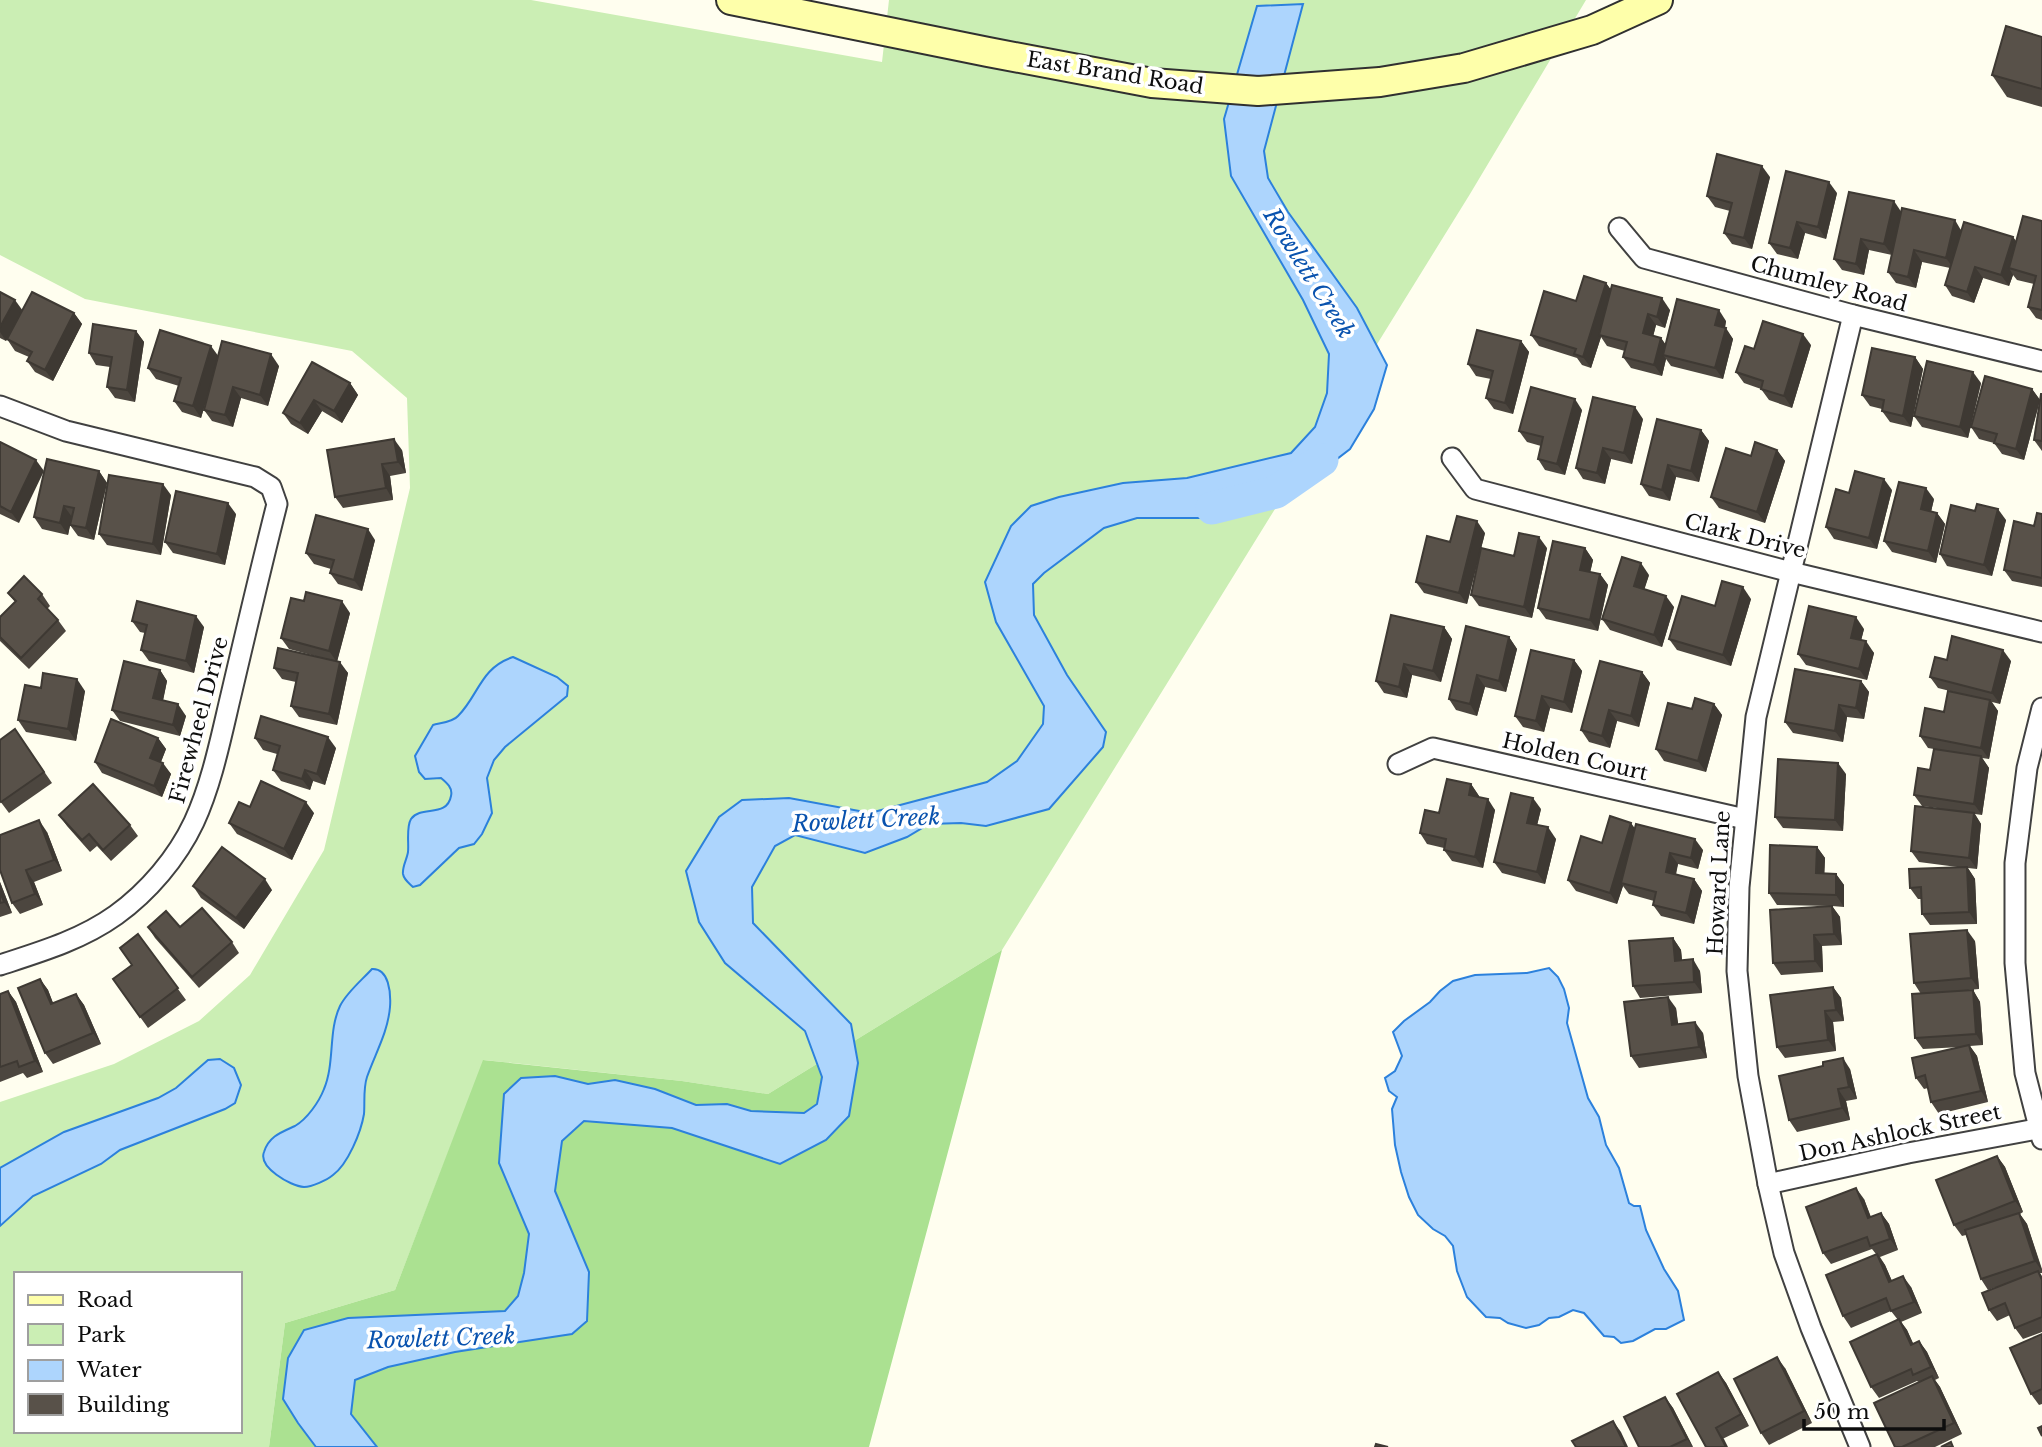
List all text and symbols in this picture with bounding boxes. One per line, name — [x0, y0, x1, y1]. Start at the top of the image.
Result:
street label: East Brand Road — [1025, 46, 1205, 100]
water label: Rowlett Creek — [1257, 202, 1360, 343]
street label: Chumley Road — [1748, 251, 1910, 317]
street label: Clark Drive — [1682, 508, 1808, 564]
street label: Firewheel Drive — [164, 634, 234, 806]
street label: Holden Court — [1500, 728, 1650, 786]
water label: Rowlett Creek — [790, 802, 941, 838]
street label: Howard Lane — [1702, 810, 1736, 956]
street label: Don Ashlock Street — [1797, 1099, 2003, 1167]
legend — [14, 1272, 242, 1433]
text: Road — [77, 1287, 133, 1313]
water label: Rowlett Creek — [365, 1321, 516, 1355]
text: Park — [77, 1322, 126, 1348]
text: Water — [76, 1357, 141, 1383]
scale bar — [1804, 1388, 1944, 1432]
text: Building — [77, 1392, 170, 1418]
text: 50 m — [1814, 1399, 1870, 1425]

